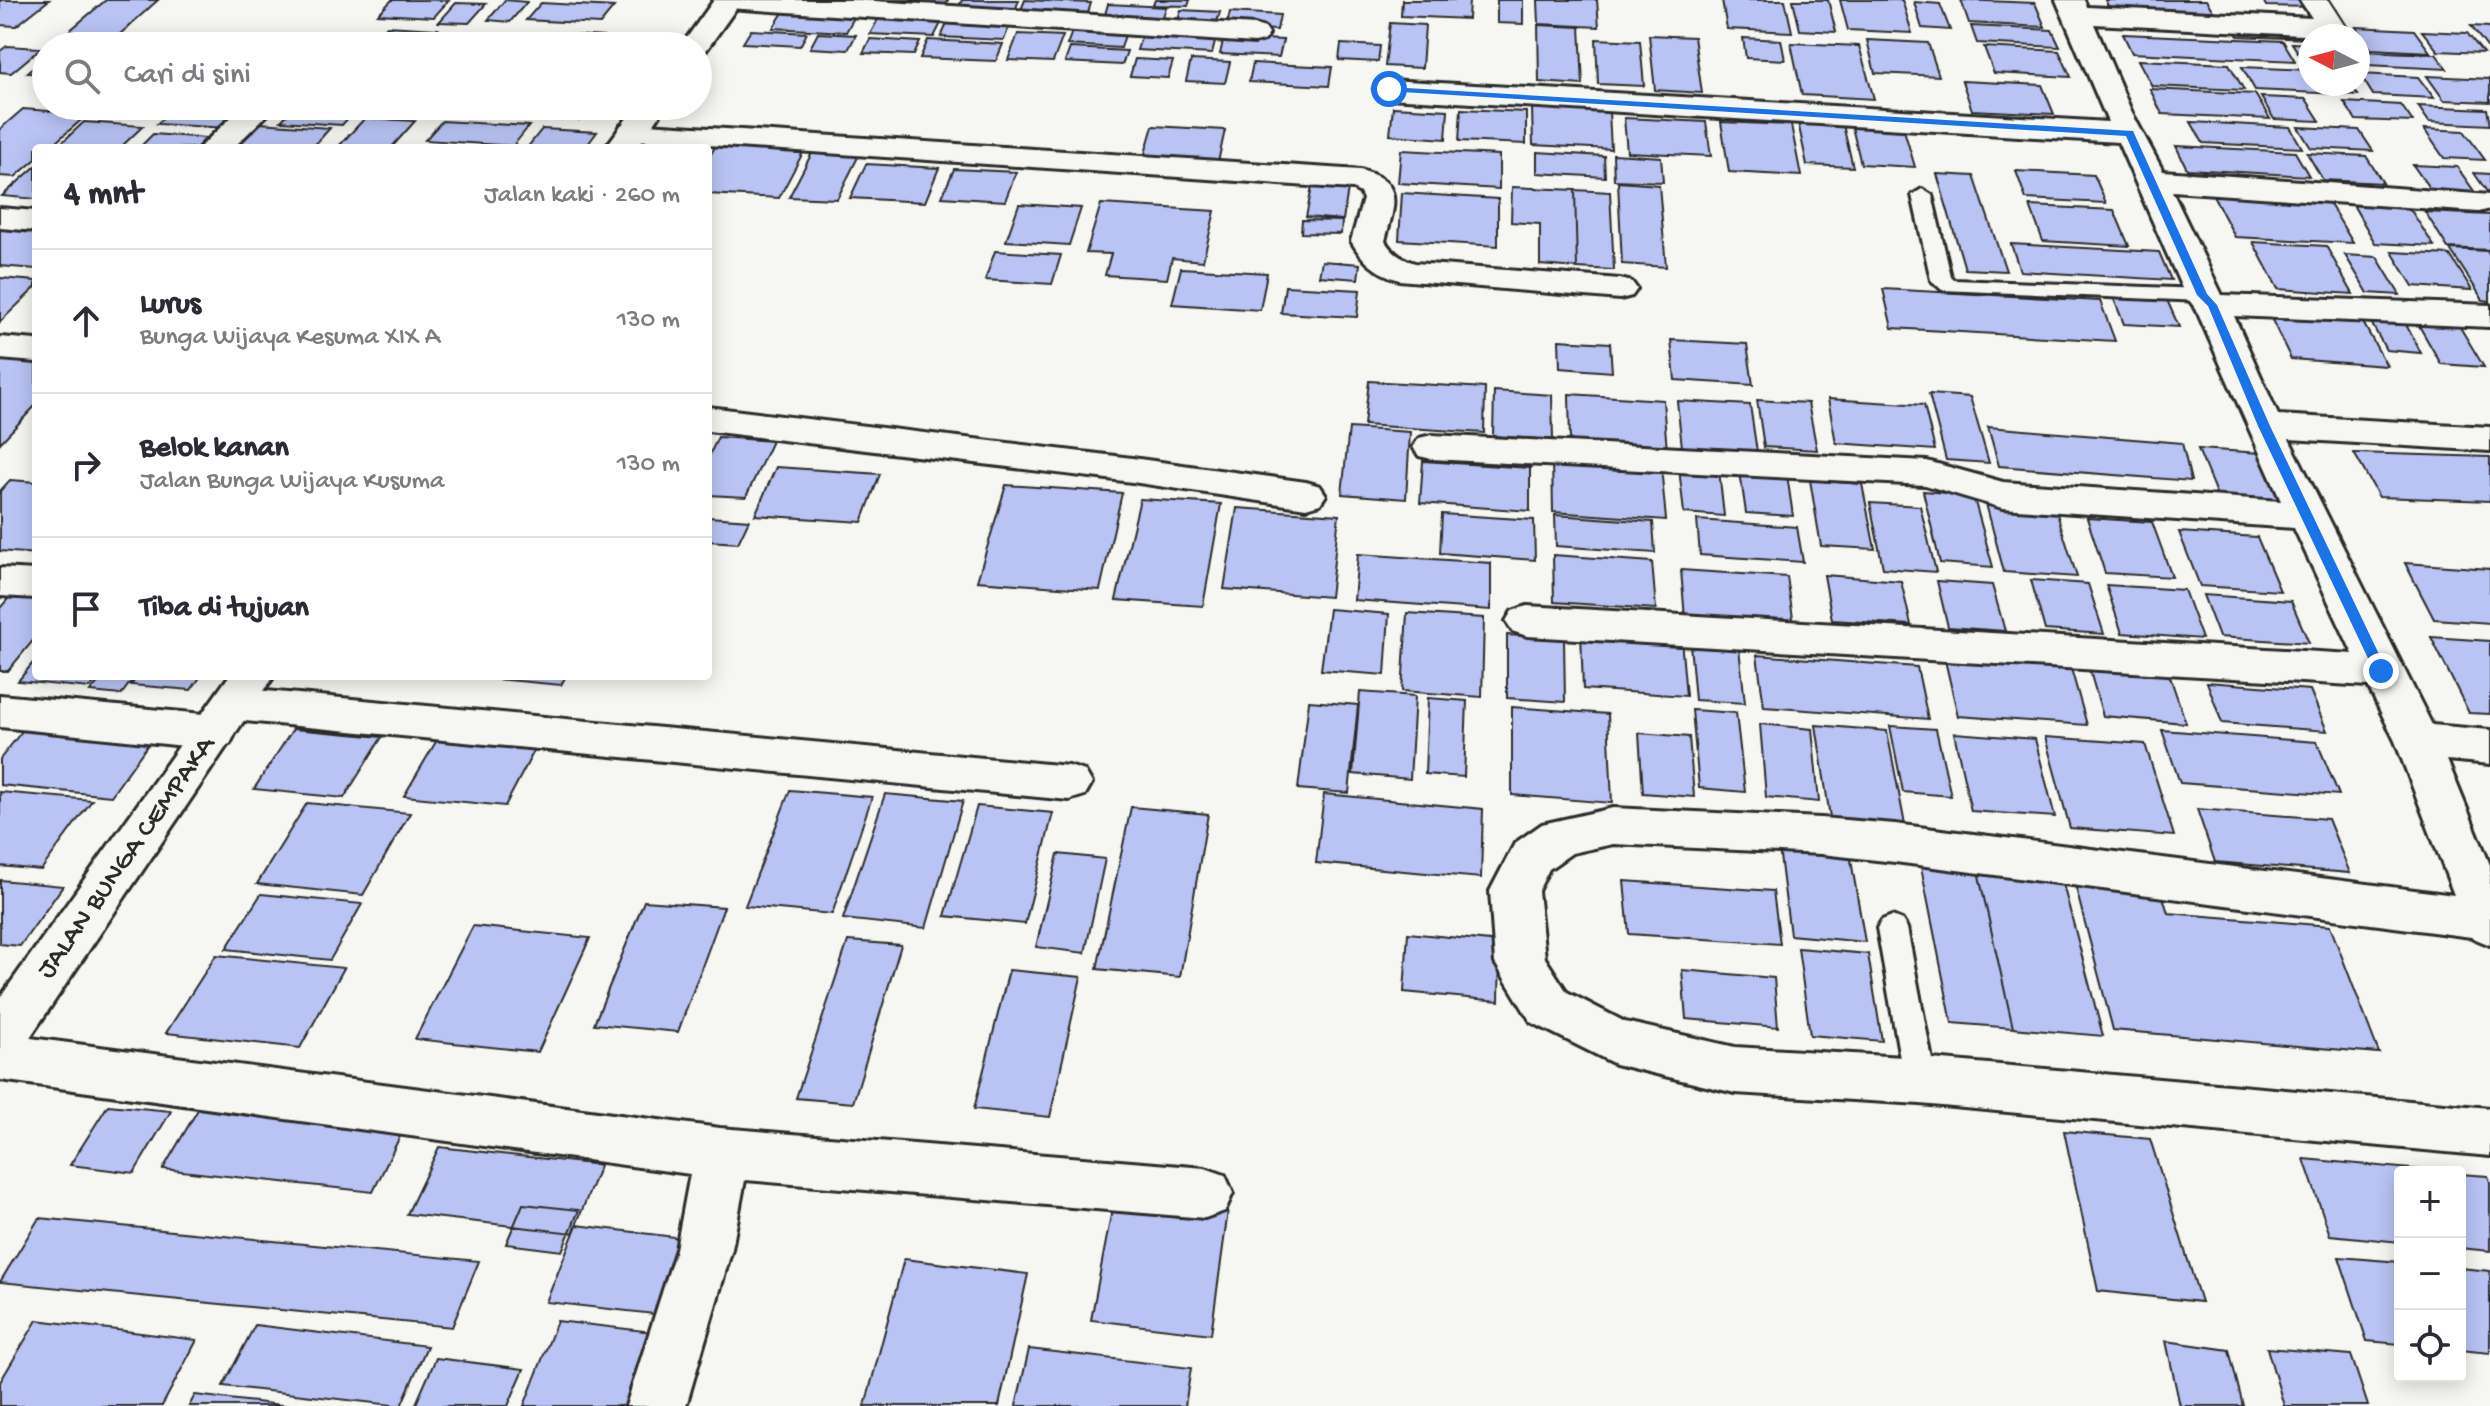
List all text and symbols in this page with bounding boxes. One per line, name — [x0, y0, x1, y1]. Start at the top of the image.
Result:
north arrow — [2298, 24, 2370, 96]
search box — [32, 32, 712, 120]
icon: search — [60, 54, 104, 98]
text: Cari di sini — [124, 59, 251, 94]
route start — [1371, 71, 1407, 107]
text: 4 mnt — [64, 176, 142, 216]
text: Jalan kaki · 260 m — [484, 181, 680, 212]
text: Lurus — [140, 288, 201, 323]
icon: ahead — [64, 299, 108, 343]
text: 130 m — [617, 306, 680, 337]
text: Bunga Wijaya Kesuma XIX A — [140, 323, 440, 354]
text: Belok kanan — [140, 432, 289, 467]
icon: right — [64, 443, 108, 487]
text: 130 m — [617, 450, 680, 481]
text: Jalan Bunga Wijaya Kusuma — [140, 467, 444, 498]
icon: arrive — [64, 587, 108, 631]
text: Tiba di tujuan — [140, 592, 309, 627]
route end — [2363, 653, 2399, 689]
street label: JALAN BUNGA CEMPAKA — [31, 729, 224, 986]
map controls — [2394, 1166, 2466, 1382]
button: + — [2394, 1166, 2466, 1238]
button: − — [2394, 1238, 2466, 1310]
button: locate — [2394, 1310, 2466, 1382]

